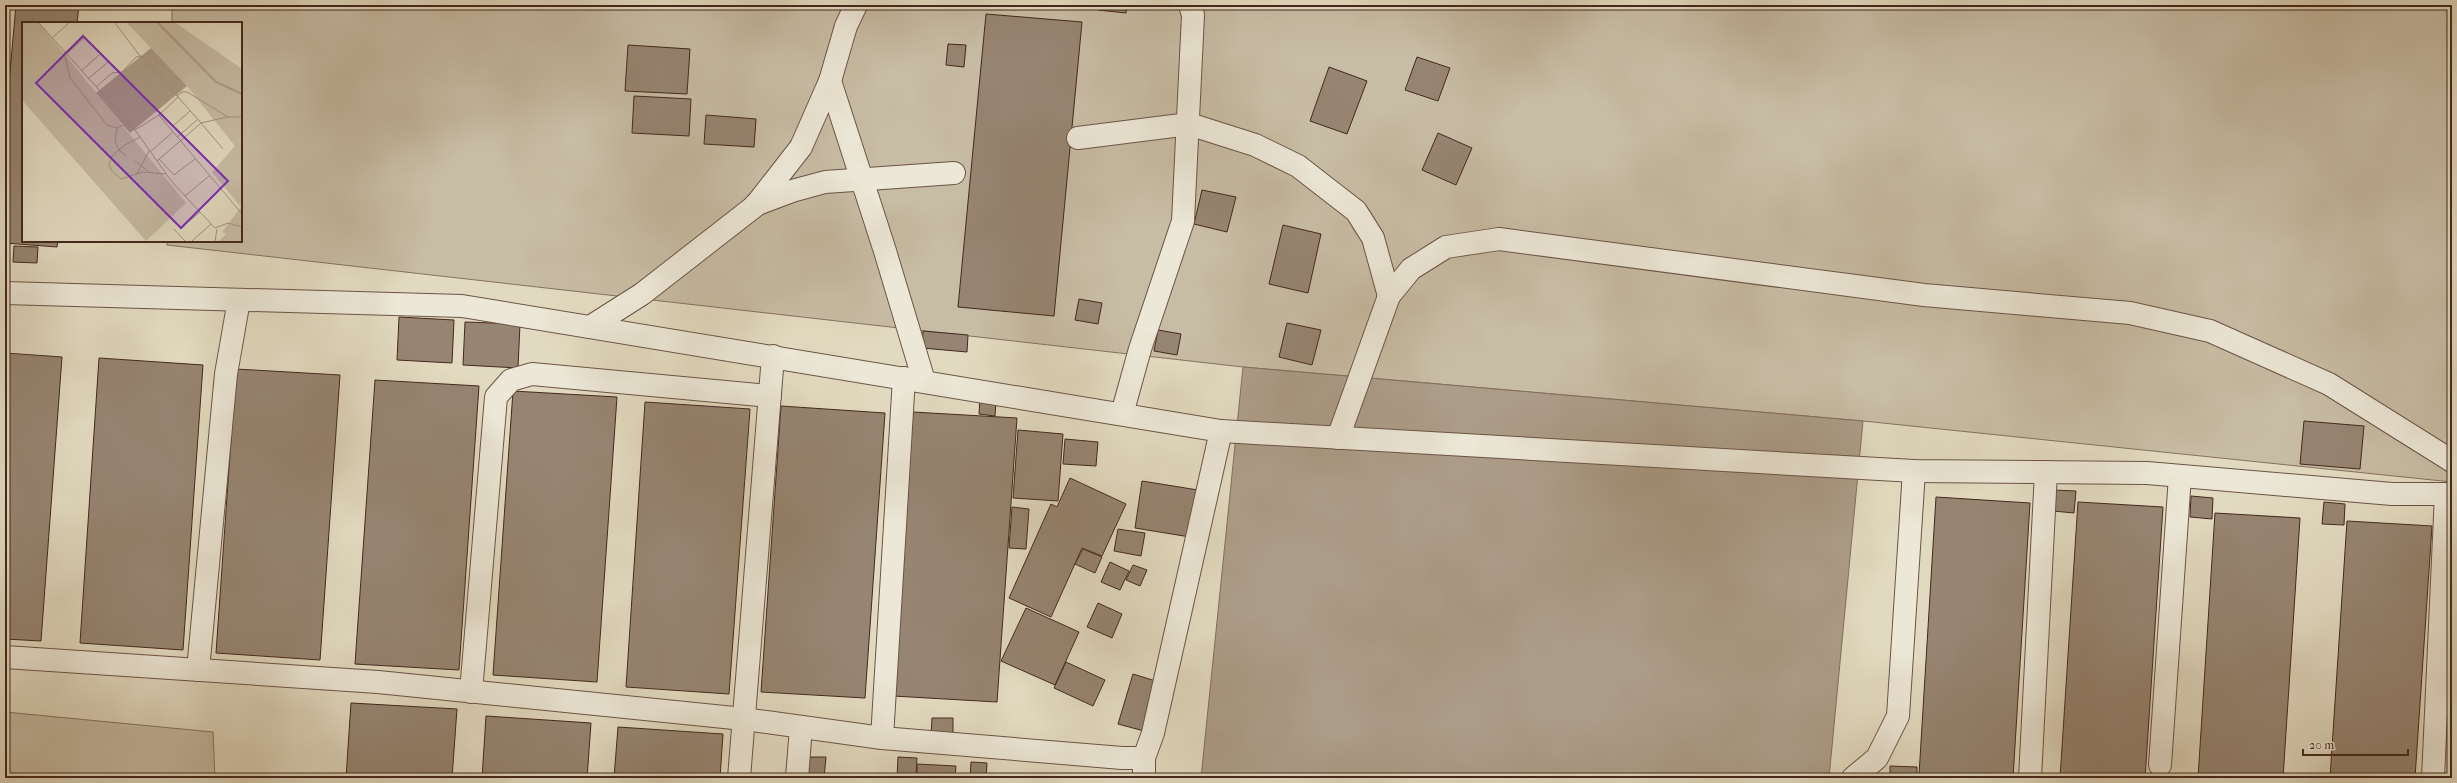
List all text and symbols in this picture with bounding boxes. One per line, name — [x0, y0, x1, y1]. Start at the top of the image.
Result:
inset map — [22, 22, 242, 242]
scale bar — [2303, 731, 2408, 757]
text: 20 m — [2309, 738, 2334, 752]

